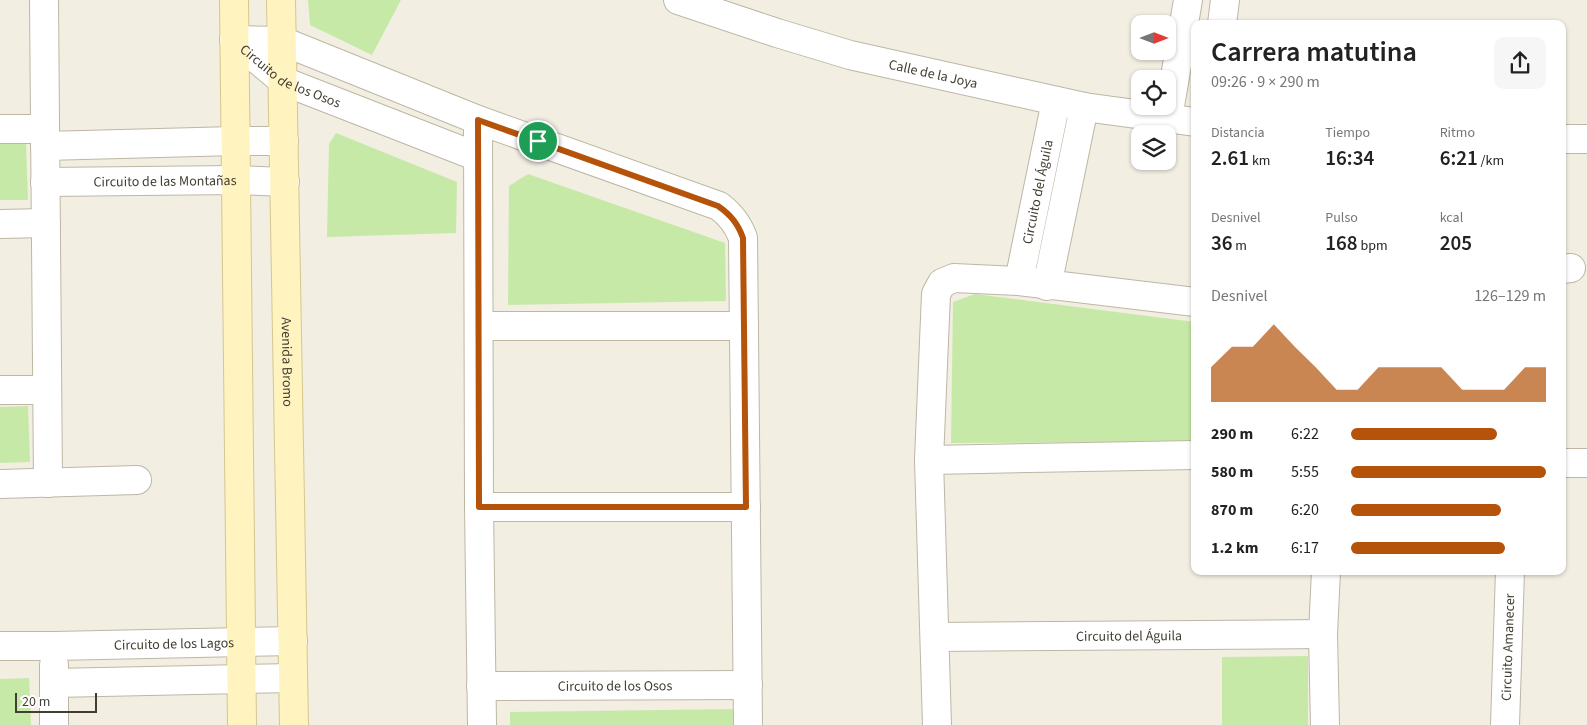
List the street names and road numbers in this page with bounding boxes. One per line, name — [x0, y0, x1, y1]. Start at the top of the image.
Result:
street label: Circuito de los Osos — [235, 40, 344, 114]
street label: Calle de la Joya — [887, 55, 980, 94]
street label: Circuito del Águila — [1018, 138, 1059, 246]
street label: Circuito de las Montañas — [93, 171, 237, 192]
street label: Avenida Bromo — [276, 317, 297, 407]
street label: Circuito Amanecer — [1497, 593, 1520, 701]
street label: Circuito del Águila — [1076, 626, 1182, 647]
street label: Circuito de los Lagos — [114, 633, 234, 656]
street label: Circuito de los Osos — [558, 676, 672, 697]

